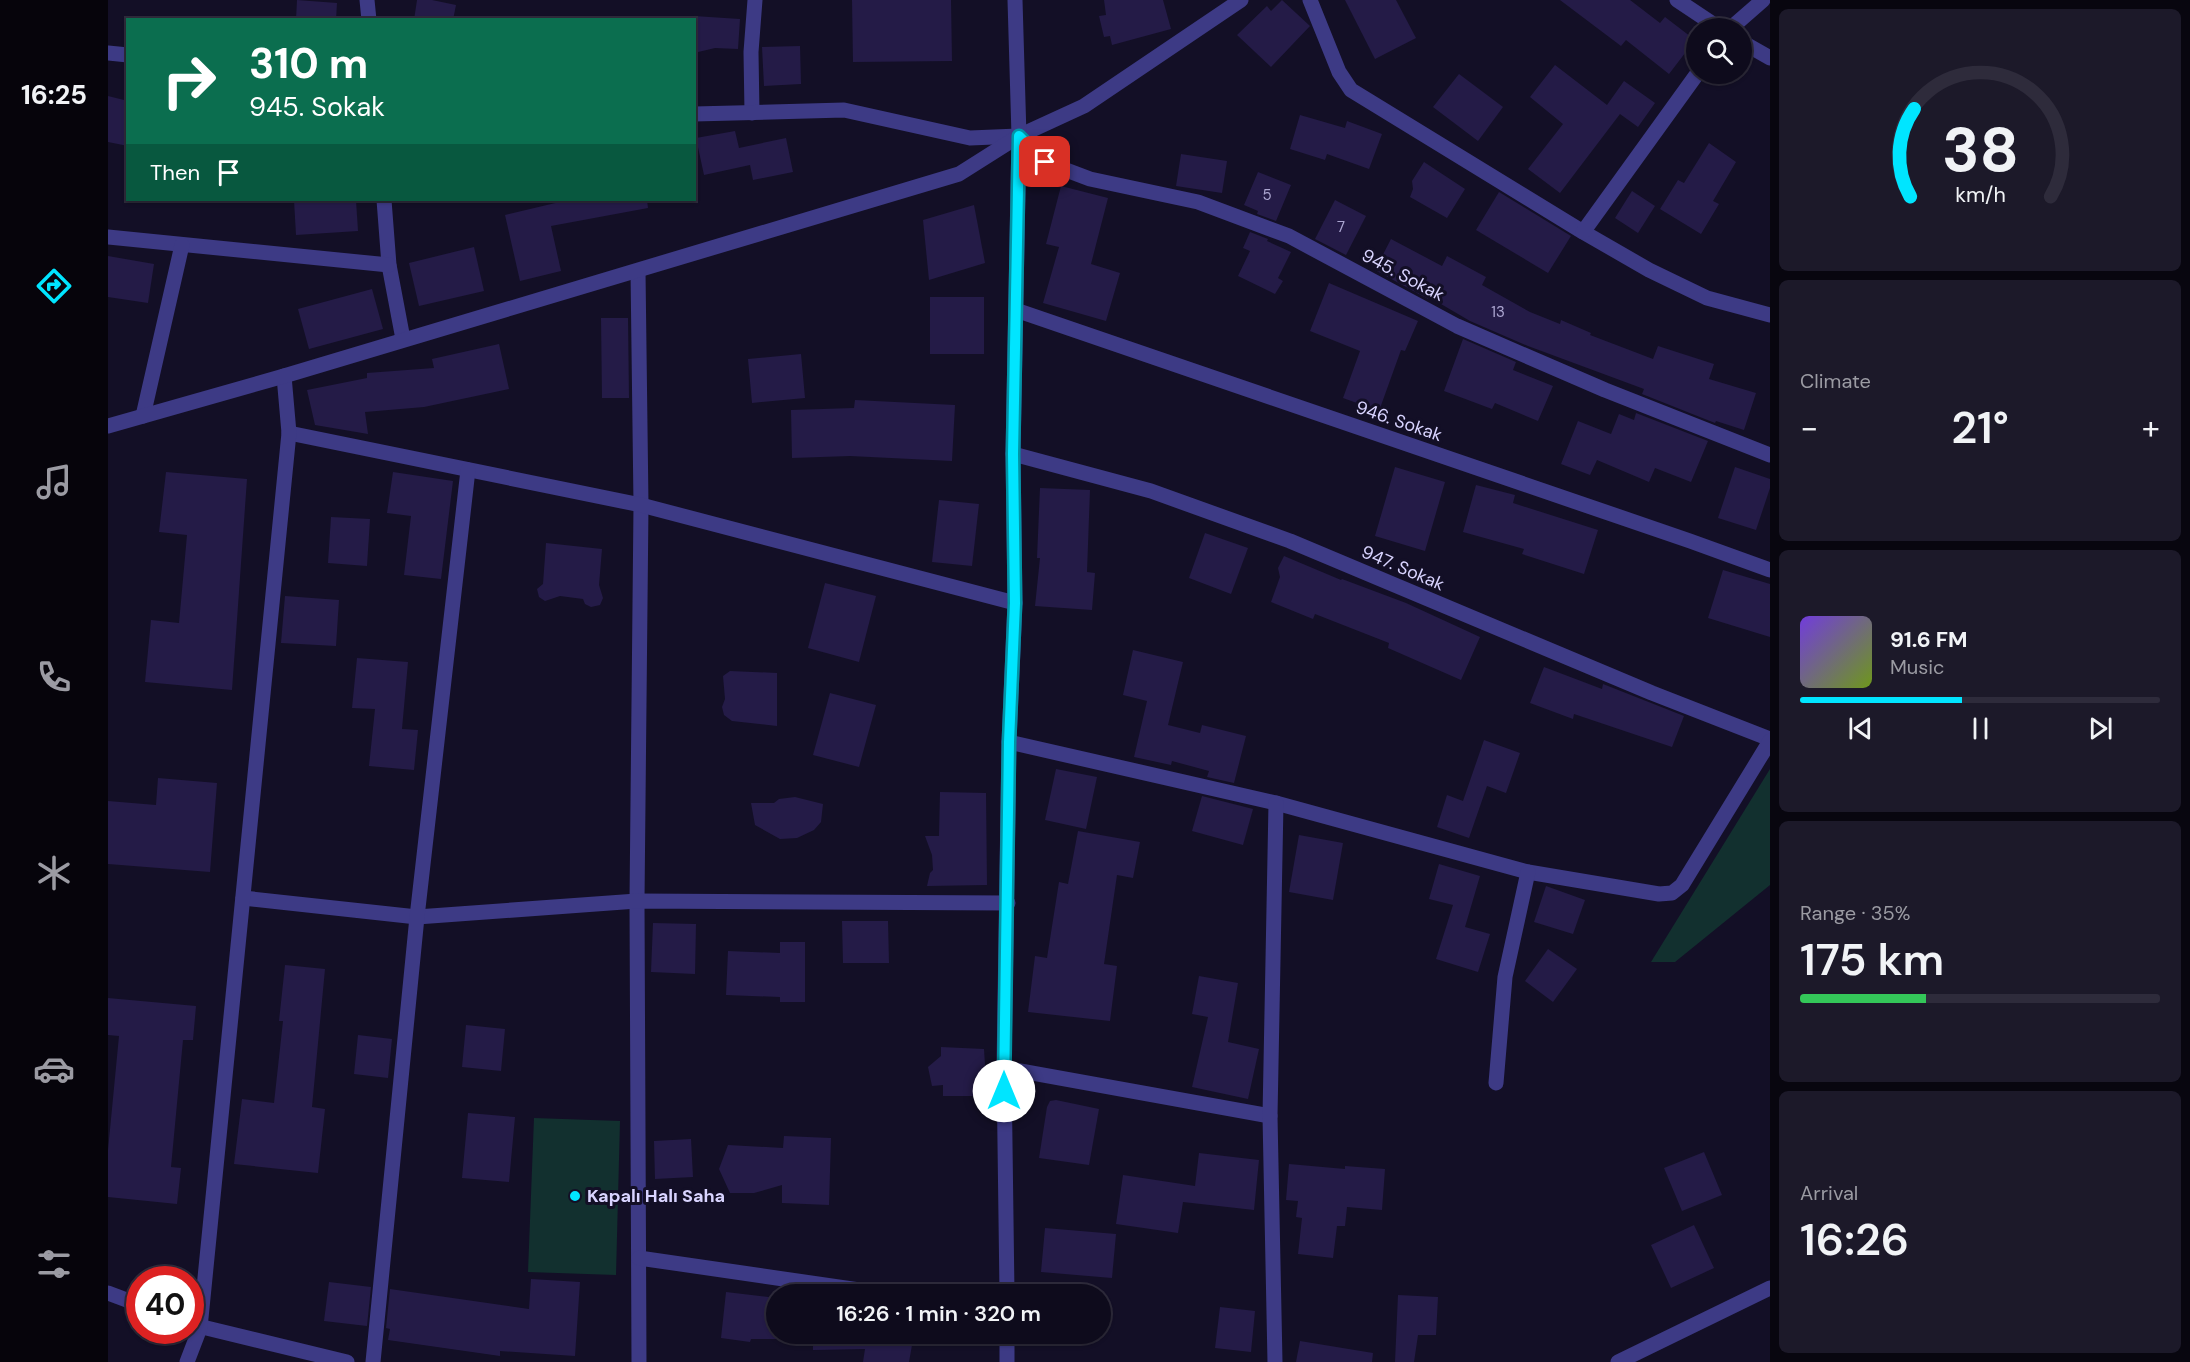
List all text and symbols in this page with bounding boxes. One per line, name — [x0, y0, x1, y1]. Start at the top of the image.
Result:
map controls — [1686, 18, 1752, 84]
button: search — [1686, 18, 1752, 84]
text: 310 m — [249, 36, 368, 91]
icon: right — [150, 42, 228, 120]
text: 16:25 — [21, 77, 87, 112]
text: 945. Sokak — [249, 89, 385, 124]
text: 38 — [1941, 109, 2019, 190]
pin — [1019, 136, 1070, 187]
icon: arrive — [1028, 145, 1061, 178]
icon: arrive — [212, 156, 245, 189]
text: Then — [150, 158, 200, 187]
text: km/h — [1955, 181, 2005, 209]
house number: 5 — [1262, 185, 1272, 205]
house number: 7 — [1337, 217, 1345, 237]
street label: 945. Sokak — [1357, 243, 1449, 307]
icon: directions — [33, 265, 75, 307]
house number: 13 — [1491, 302, 1505, 322]
text: Climate — [1800, 368, 1871, 394]
street label: 946. Sokak — [1352, 395, 1446, 447]
text: 21° — [1951, 398, 2009, 457]
text: − — [1800, 406, 1818, 449]
text: + — [2142, 406, 2160, 449]
icon: music — [33, 461, 75, 503]
street label: 947. Sokak — [1358, 540, 1448, 596]
text: 91.6 FM — [1890, 625, 1968, 654]
text: Music — [1890, 654, 1945, 680]
icon: phone — [33, 656, 75, 698]
icon: previous — [1844, 712, 1877, 745]
icon: pause — [1964, 712, 1997, 745]
icon: next — [2084, 712, 2117, 745]
icon: climate — [33, 852, 75, 894]
text: Range · 35% — [1800, 900, 1910, 926]
text: 175 km — [1800, 930, 1944, 989]
icon: car — [33, 1048, 75, 1090]
position arrow — [972, 1059, 1036, 1123]
text: Arrival — [1800, 1180, 1858, 1206]
place label: Kapalı Halı Saha — [587, 1184, 725, 1208]
marker: Kapalı Halı Saha — [568, 1189, 582, 1203]
text: 16:26 — [1800, 1210, 1909, 1269]
icon: filters — [33, 1243, 75, 1285]
speed limit sign: 40 — [126, 1266, 204, 1344]
text: 16:26 · 1 min · 320 m — [836, 1299, 1041, 1328]

